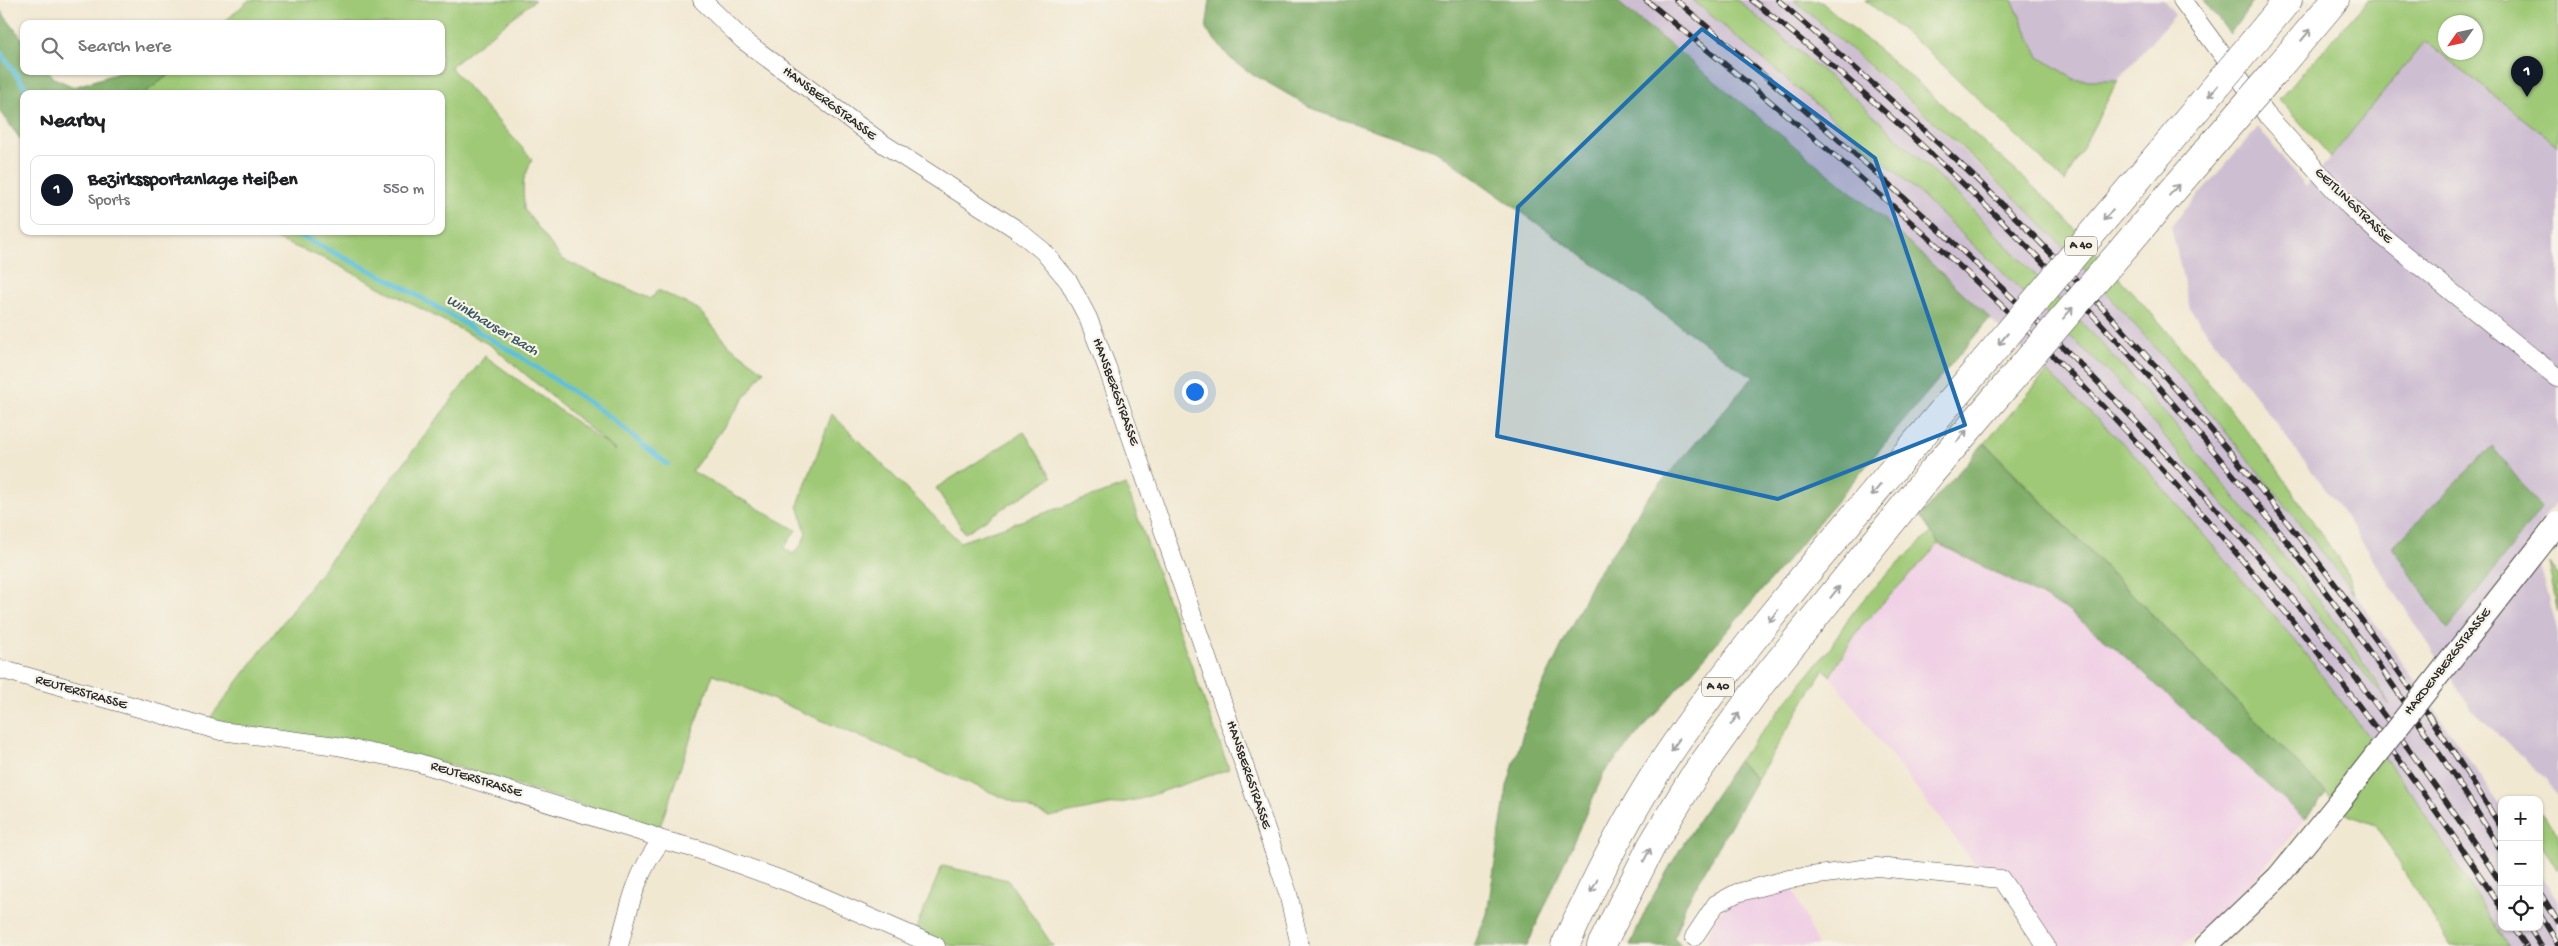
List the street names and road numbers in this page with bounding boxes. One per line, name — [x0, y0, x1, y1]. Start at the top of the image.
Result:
street label: HANSBERGSTRASSE — [779, 63, 880, 146]
street label: GEITLINGSTRASSE — [2310, 164, 2396, 248]
road number: A 40 — [2065, 237, 2097, 256]
street label: HANSBERGSTRASSE — [1088, 336, 1143, 449]
street label: HARDENBERGSTRASSE — [2401, 604, 2496, 719]
street label: REUTERSTRASSE — [33, 672, 130, 715]
road number: A 40 — [1702, 678, 1734, 696]
street label: HANSBERGSTRASSE — [1222, 719, 1275, 832]
street label: REUTERSTRASSE — [428, 758, 525, 802]

